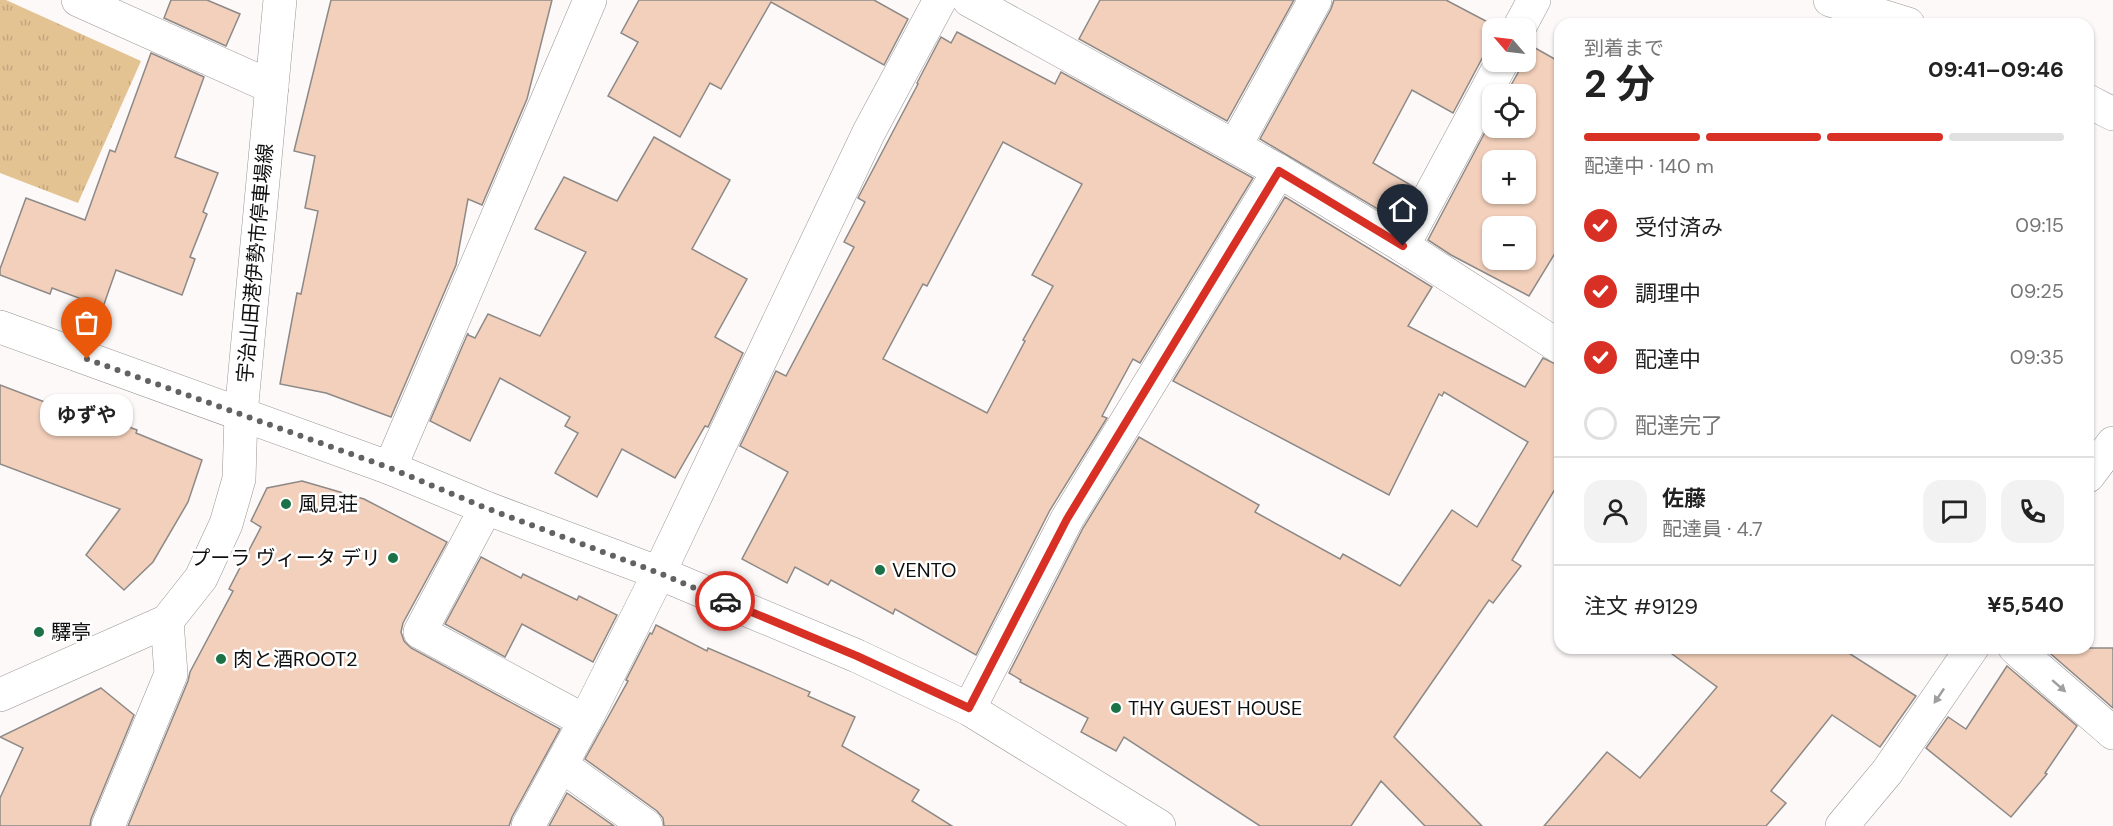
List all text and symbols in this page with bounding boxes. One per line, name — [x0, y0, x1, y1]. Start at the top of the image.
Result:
north arrow — [1482, 18, 1536, 72]
map controls — [1482, 18, 1536, 270]
text: 到着まで — [1584, 35, 1664, 61]
text: 09:41–09:46 — [1928, 55, 2064, 84]
text: 2 分 — [1584, 58, 1655, 109]
button: locate — [1482, 84, 1536, 138]
street label: 宇治山田港伊勢市停車場線 — [232, 142, 278, 384]
button: + — [1482, 150, 1536, 204]
text: 配達中 · 140 m — [1584, 153, 1714, 179]
pin — [1377, 184, 1428, 246]
icon: home — [1386, 193, 1419, 226]
icon: check — [1584, 209, 1617, 242]
text: 09:15 — [2015, 212, 2064, 238]
text: 受付済み — [1635, 213, 1723, 242]
button: − — [1482, 216, 1536, 270]
icon: check — [1584, 275, 1617, 308]
text: 09:25 — [2010, 278, 2064, 304]
text: 調理中 — [1635, 279, 1701, 308]
pin — [61, 297, 112, 359]
icon: bag — [70, 306, 103, 339]
icon: check — [1584, 341, 1617, 374]
text: 09:35 — [2010, 344, 2064, 370]
text: 配達中 — [1635, 345, 1701, 374]
callout: ゆずや — [40, 395, 134, 437]
text: ゆずや — [57, 402, 117, 428]
text: 配達完了 — [1635, 411, 1723, 440]
button: person — [1584, 480, 1647, 543]
button: chat — [1923, 480, 1986, 543]
button: phone — [2001, 480, 2064, 543]
text: 佐藤 — [1662, 484, 1706, 513]
place label: 風見荘 — [298, 491, 358, 517]
marker: 風見荘 — [279, 497, 293, 511]
text: 配達員 · 4.7 — [1662, 516, 1763, 542]
place label: プーラ ヴィータ デリ — [190, 545, 381, 571]
marker: プーラ ヴィータ デリ — [386, 551, 400, 565]
place label: VENTO — [892, 557, 956, 583]
marker: VENTO — [873, 563, 887, 577]
courier — [695, 571, 755, 631]
icon: car — [709, 585, 742, 618]
text: ¥5,540 — [1987, 590, 2064, 619]
text: 注文 #9129 — [1584, 592, 1698, 621]
place label: 驛亭 — [51, 619, 91, 645]
marker: 驛亭 — [32, 625, 46, 639]
place label: 肉と酒ROOT2 — [233, 646, 357, 672]
marker: 肉と酒ROOT2 — [214, 652, 228, 666]
one-way arrow — [2051, 679, 2066, 692]
one-way arrow — [1933, 688, 1945, 704]
place label: THY GUEST HOUSE — [1128, 695, 1302, 721]
marker: THY GUEST HOUSE — [1109, 701, 1123, 715]

